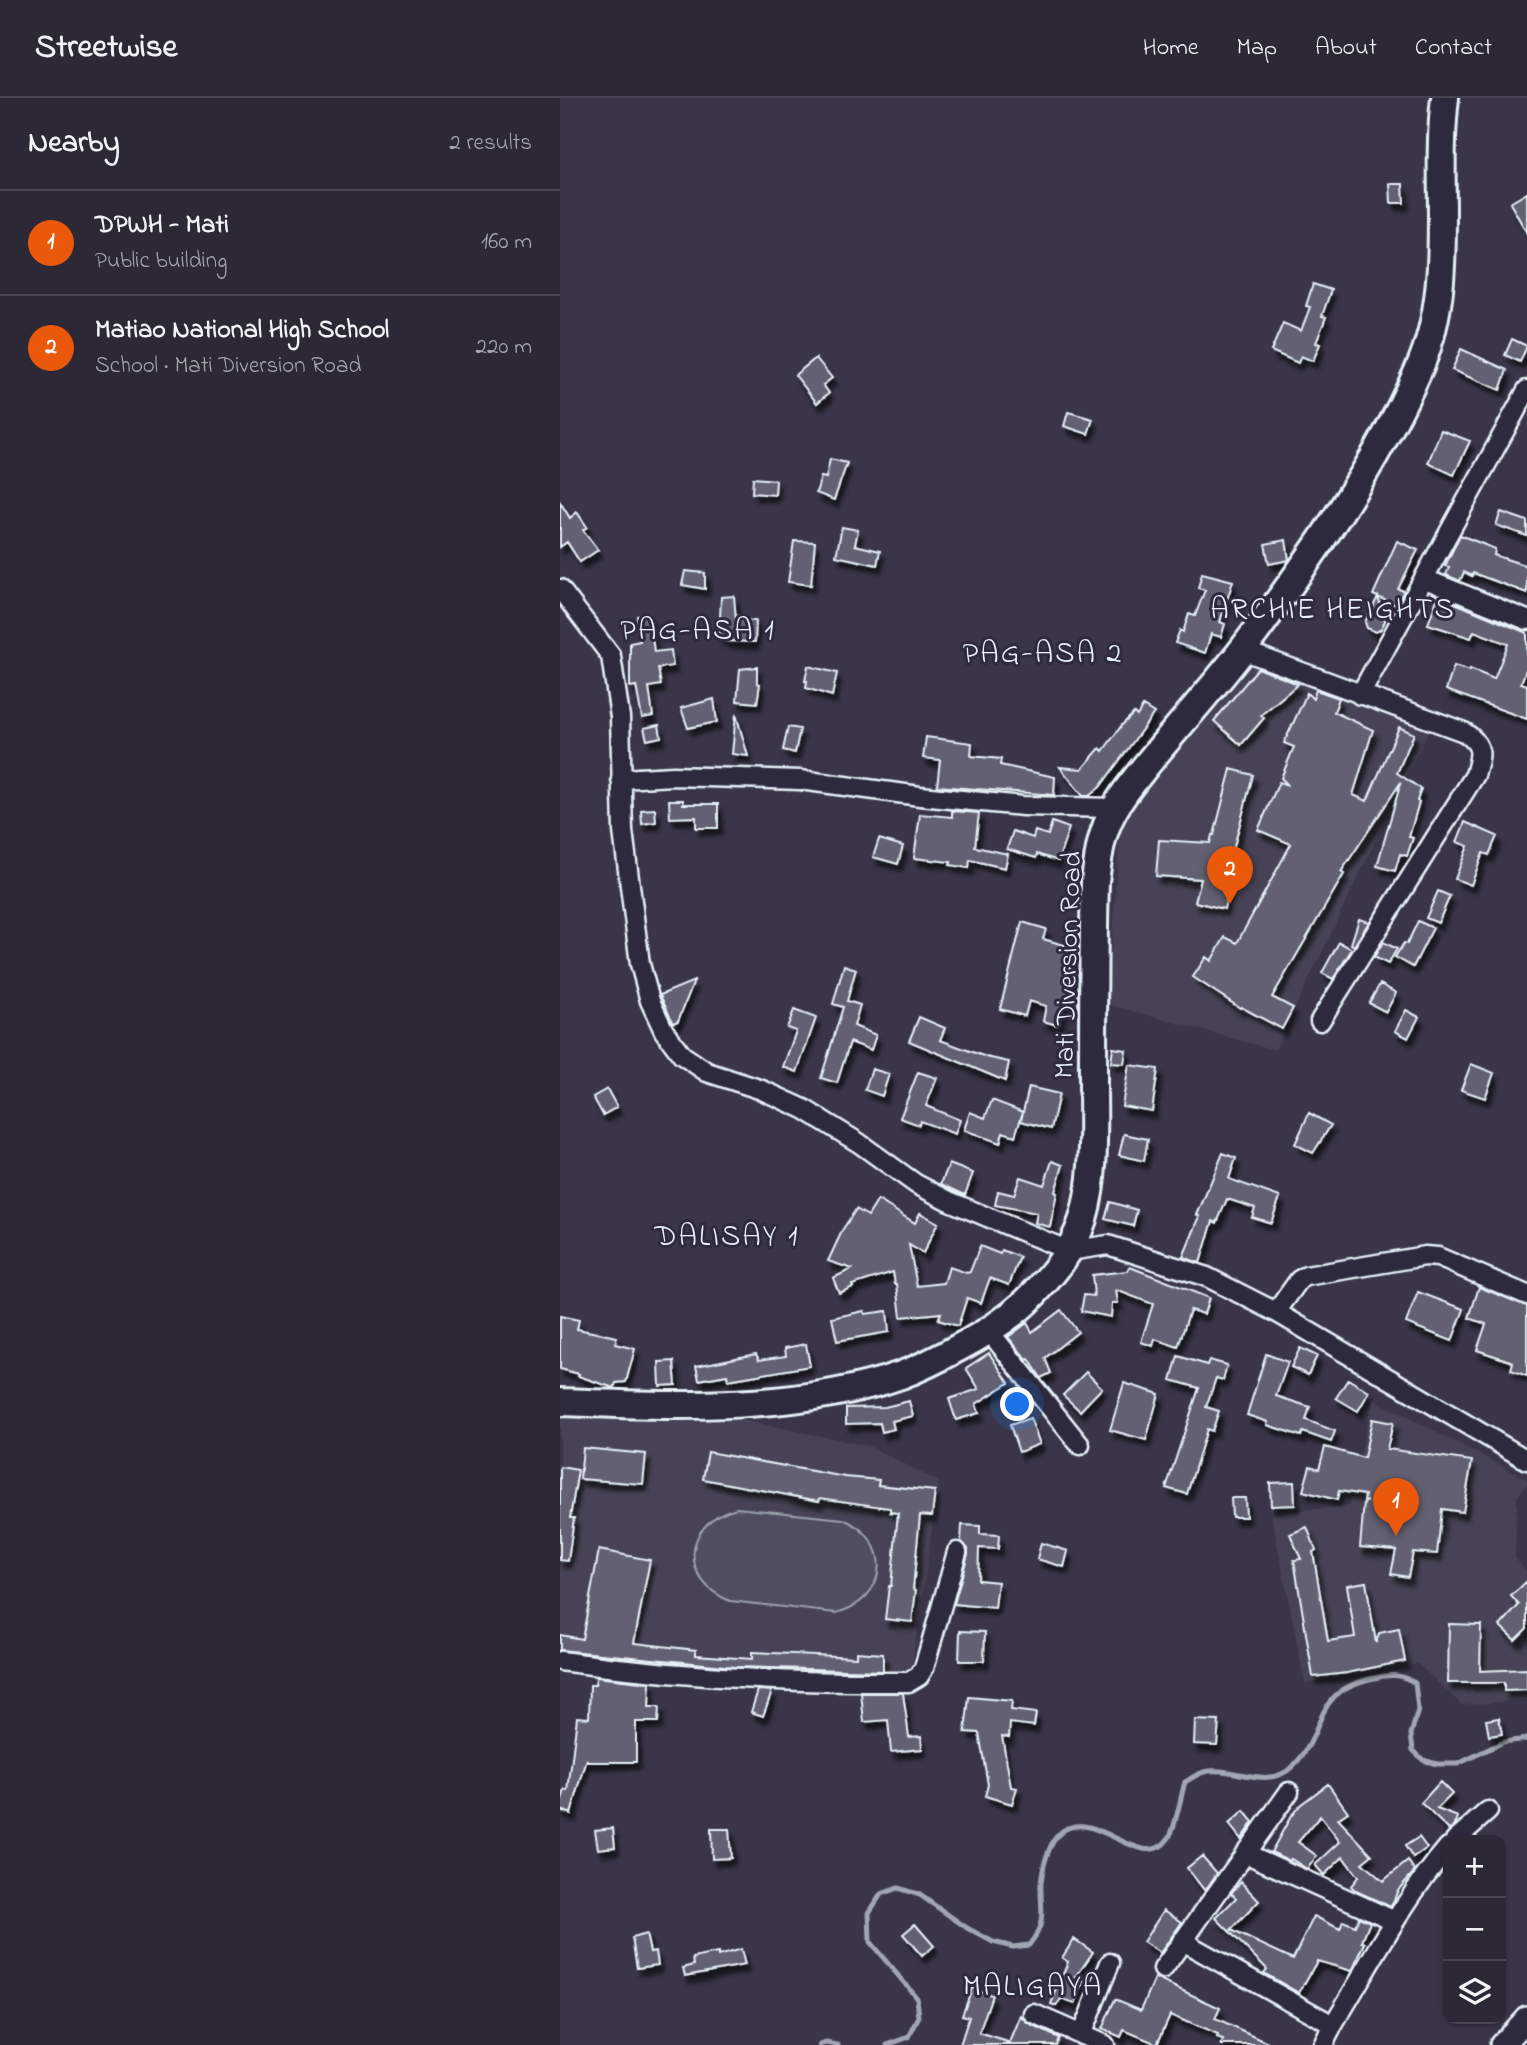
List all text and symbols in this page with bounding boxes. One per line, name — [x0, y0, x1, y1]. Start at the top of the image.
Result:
text: Streetwise — [35, 24, 177, 72]
text: Home — [1143, 31, 1199, 66]
text: Map — [1237, 31, 1277, 66]
text: About — [1315, 31, 1377, 66]
text: Contact — [1415, 31, 1492, 66]
text: Nearby — [28, 122, 120, 166]
text: 2 results — [449, 127, 532, 160]
text: DPWH - Mati — [95, 207, 229, 245]
text: 1 — [47, 226, 55, 259]
text: 160 m — [481, 226, 532, 259]
text: Public building — [95, 245, 227, 278]
text: Matiao National High School — [95, 312, 389, 350]
text: 2 — [45, 331, 57, 364]
text: 220 m — [476, 331, 532, 364]
text: School · Mati Diversion Road — [95, 350, 361, 383]
district label: ARCHIE HEIGHTS — [1210, 589, 1456, 633]
district label: PAG-ASA 1 — [620, 610, 776, 654]
district label: PAG-ASA 2 — [963, 633, 1123, 677]
pin: 2 — [1207, 846, 1253, 904]
street label: Mati Diversion Road — [1045, 850, 1094, 1080]
district label: DALISAY 1 — [653, 1216, 800, 1260]
your location — [1000, 1387, 1034, 1421]
pin: 1 — [1373, 1478, 1419, 1536]
map controls — [1443, 1835, 1506, 2024]
button: + — [1443, 1835, 1506, 1898]
button: − — [1443, 1898, 1506, 1961]
button: layers — [1443, 1961, 1506, 2024]
district label: MALIGAYA — [963, 1966, 1103, 2010]

